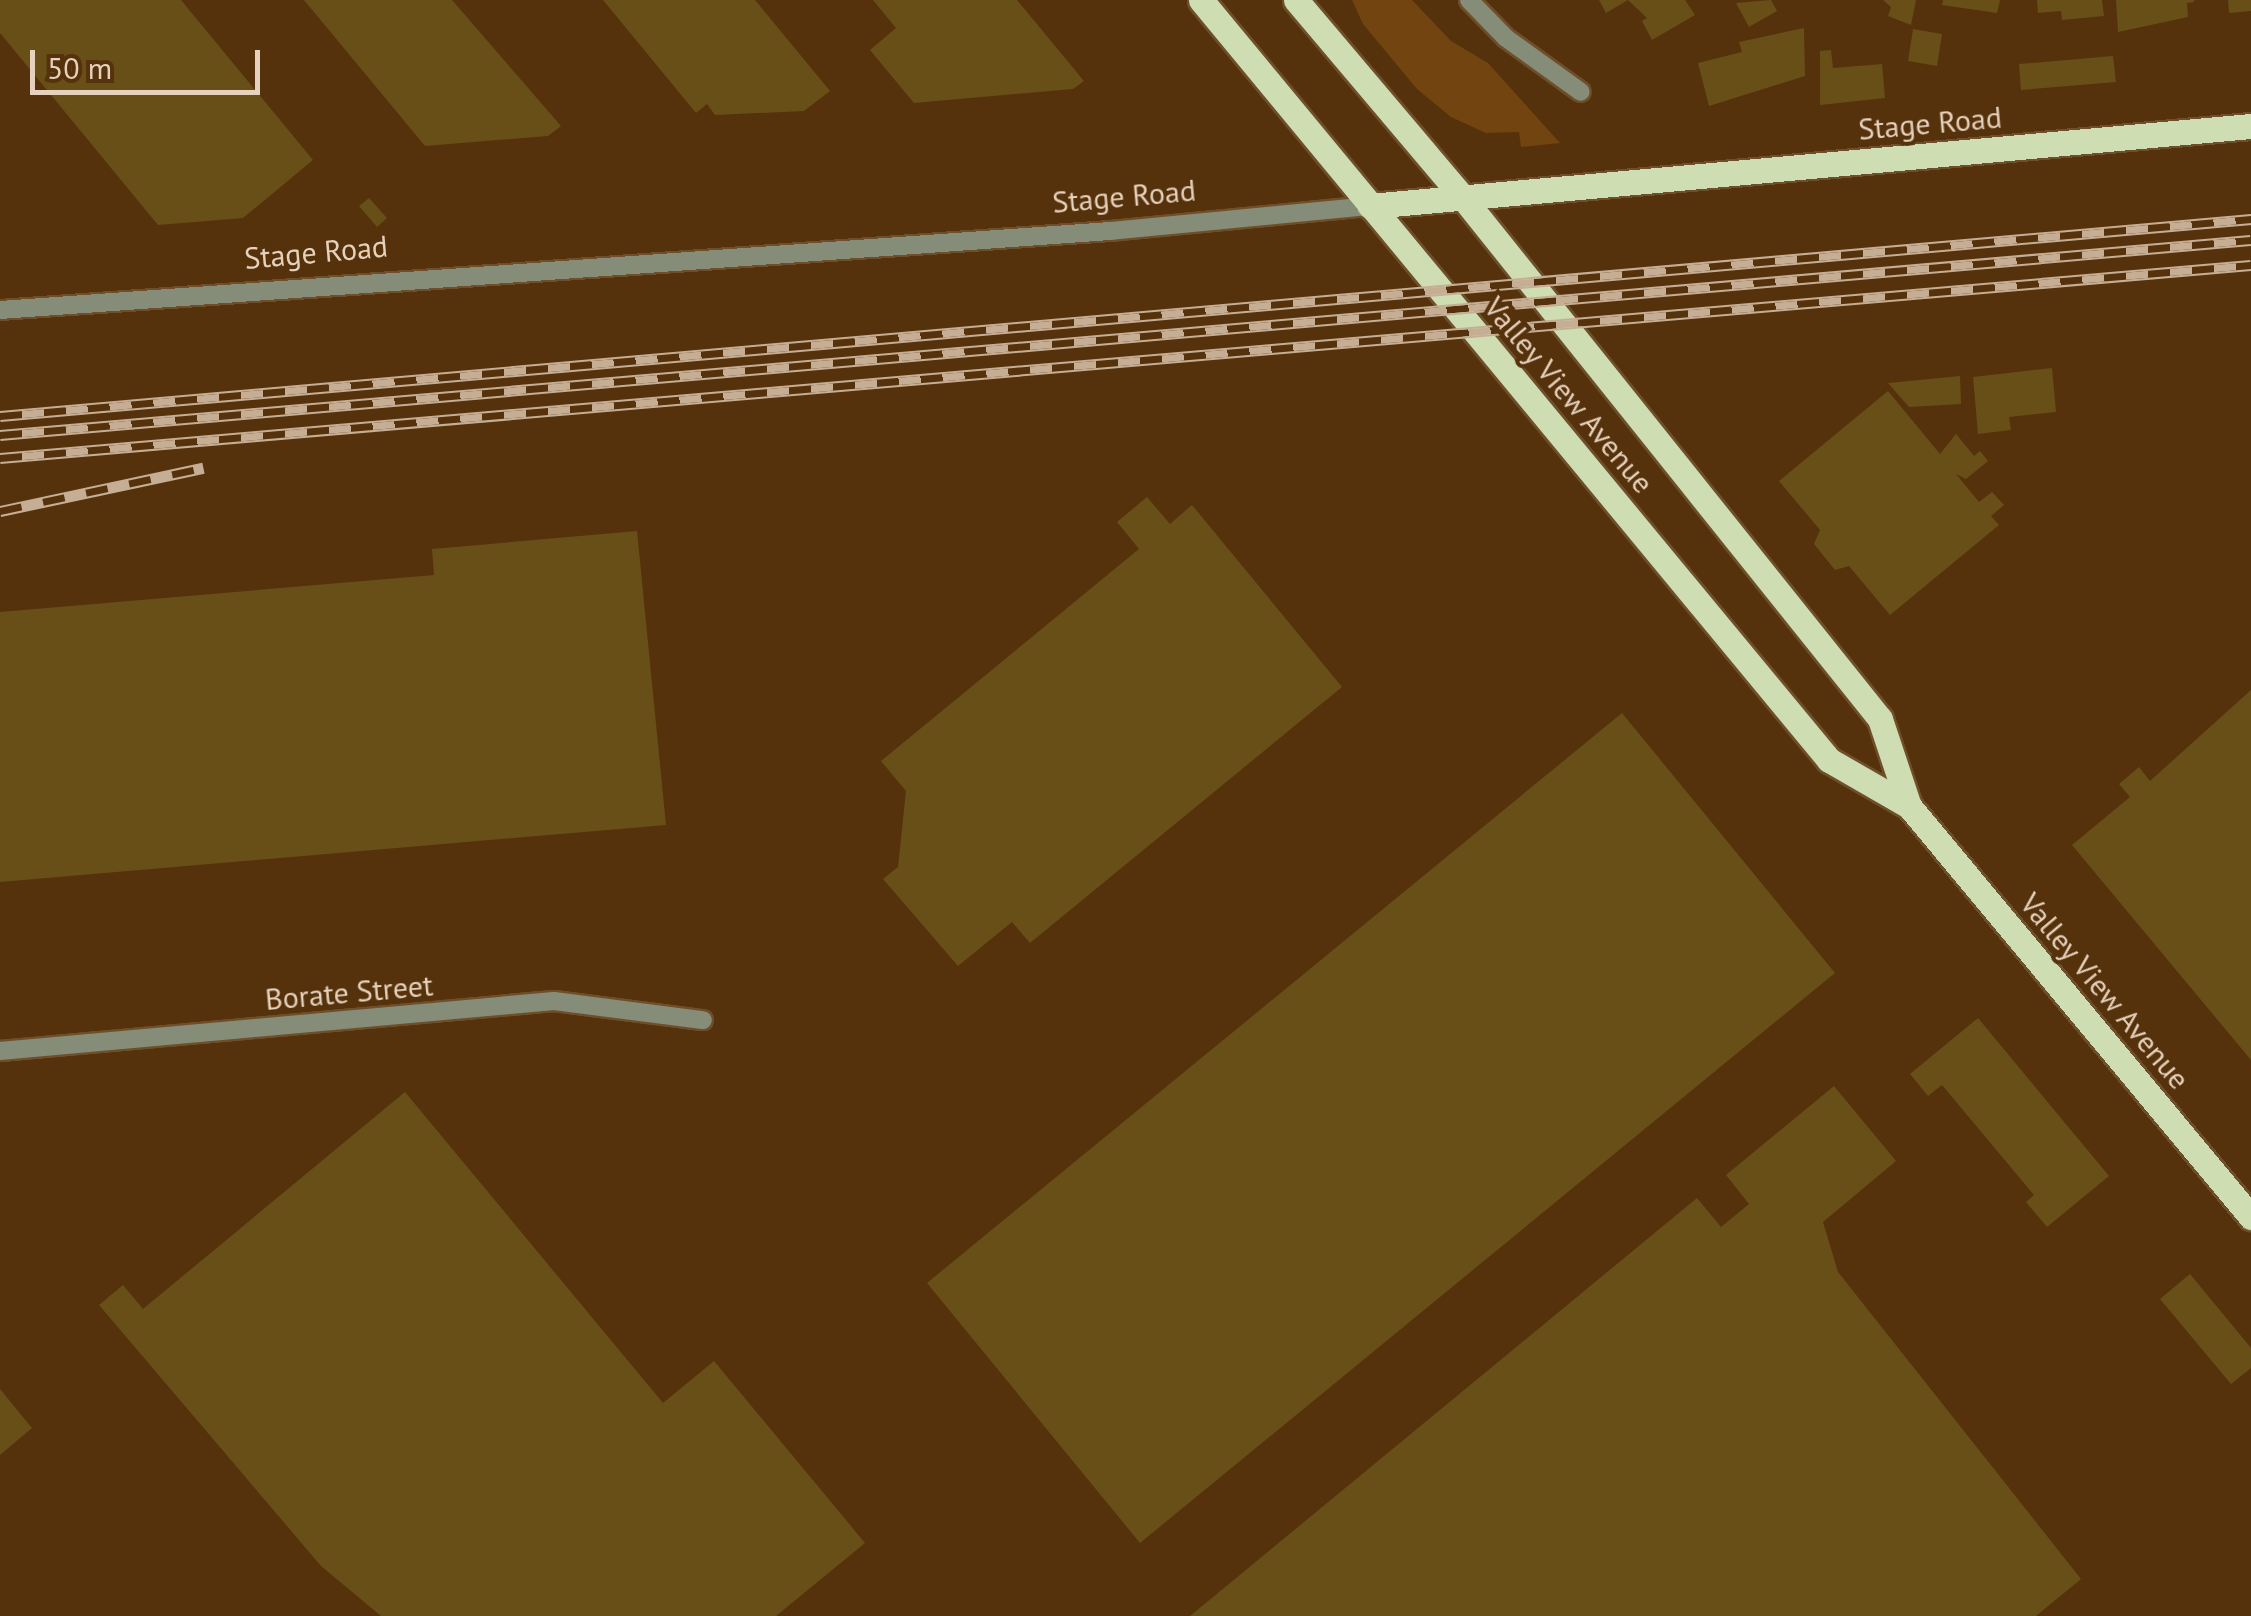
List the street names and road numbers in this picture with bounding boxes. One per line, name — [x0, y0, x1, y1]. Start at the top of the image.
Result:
street label: Stage Road — [1857, 99, 2003, 147]
street label: Stage Road — [1051, 172, 1197, 220]
street label: Stage Road — [243, 228, 389, 276]
street label: Valley View Avenue — [1475, 288, 1663, 502]
street label: Valley View Avenue — [2011, 884, 2199, 1098]
street label: Borate Street — [264, 967, 434, 1017]

